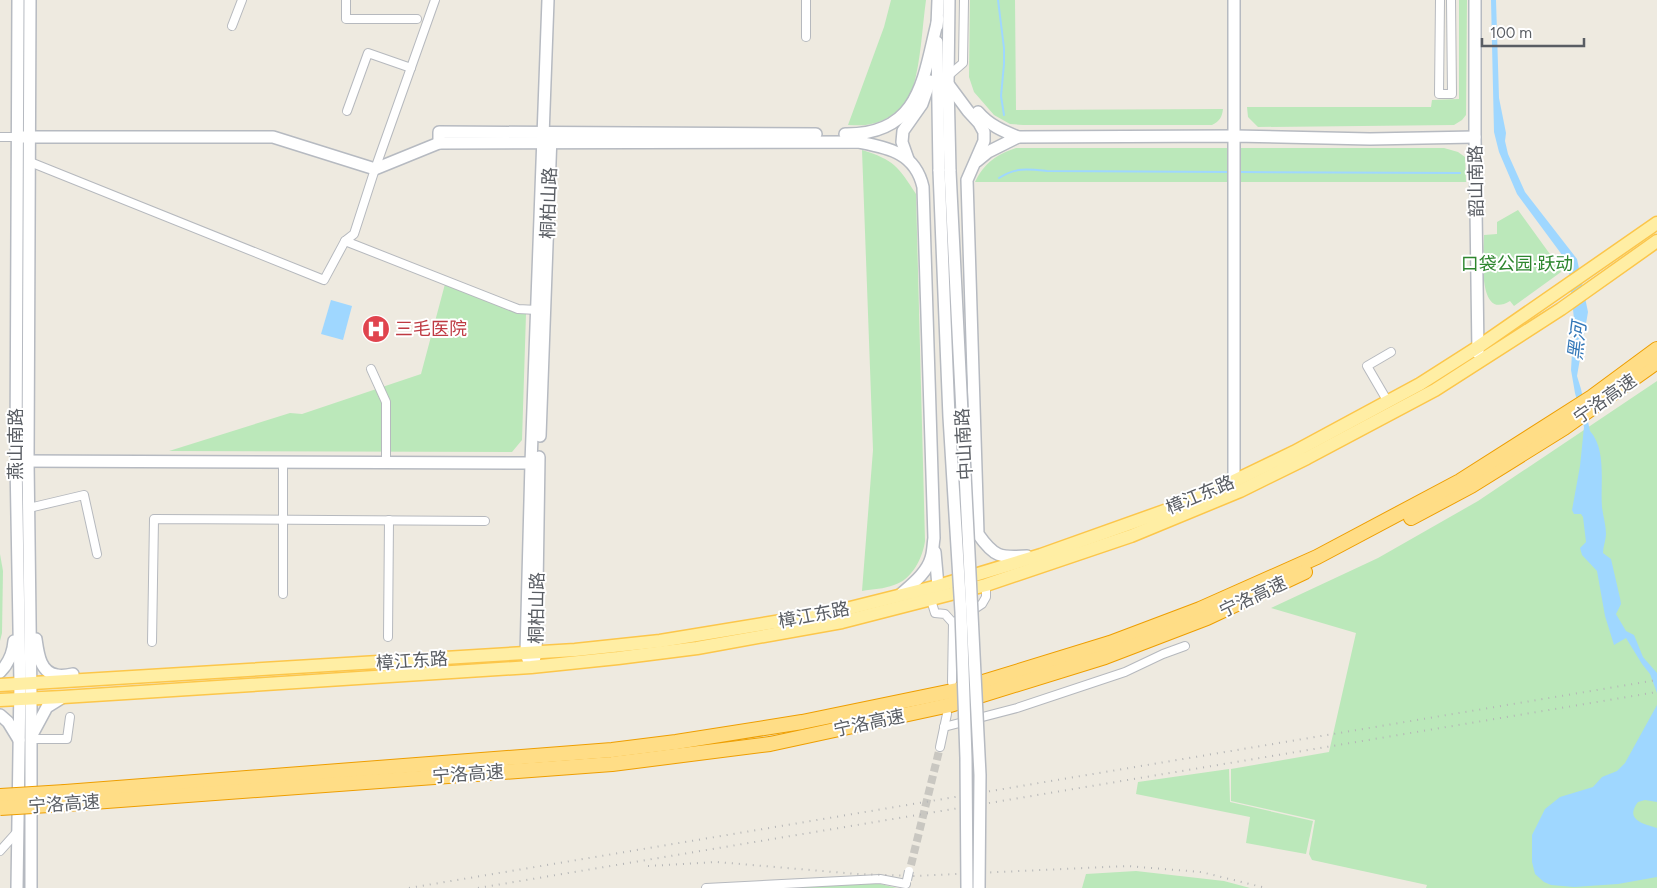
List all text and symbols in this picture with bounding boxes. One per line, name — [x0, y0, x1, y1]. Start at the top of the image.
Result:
scale bar — [1482, 15, 1584, 47]
text: 100 m — [1490, 24, 1532, 42]
street label: 韶山南路 — [1464, 145, 1488, 217]
street label: 桐柏山路 — [537, 167, 561, 239]
park label: 口袋公园·跃动 — [1461, 253, 1573, 275]
hospital icon: 三毛医院 — [361, 314, 391, 344]
water label: 黑河 — [1563, 317, 1591, 361]
place label: 三毛医院 — [395, 318, 467, 340]
street label: 宁洛高速 — [1569, 369, 1641, 429]
street label: 中山南路 — [951, 407, 977, 481]
street label: 燕山南路 — [5, 408, 27, 480]
street label: 樟江东路 — [1163, 471, 1237, 519]
street label: 桐柏山路 — [525, 572, 549, 644]
street label: 宁洛高速 — [1216, 572, 1290, 622]
street label: 樟江东路 — [777, 597, 851, 633]
street label: 樟江东路 — [375, 648, 449, 674]
street label: 宁洛高速 — [831, 705, 907, 741]
street label: 宁洛高速 — [431, 761, 505, 787]
street label: 宁洛高速 — [27, 791, 101, 817]

